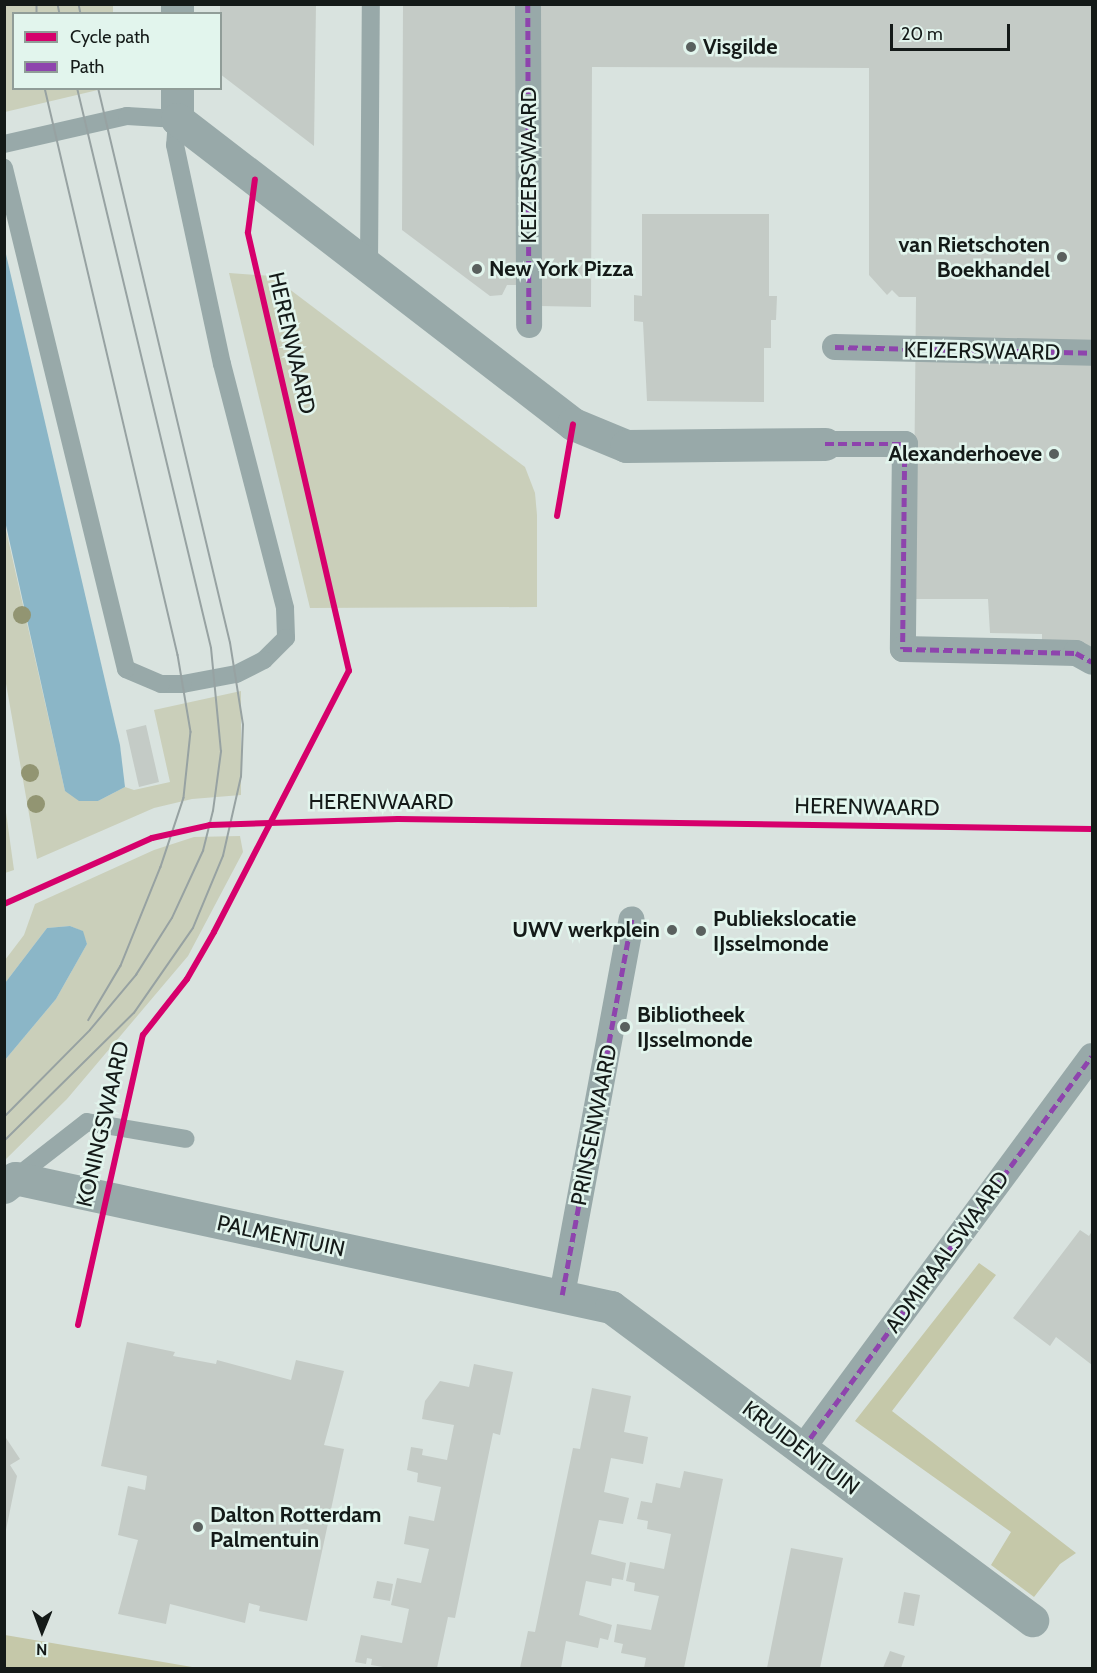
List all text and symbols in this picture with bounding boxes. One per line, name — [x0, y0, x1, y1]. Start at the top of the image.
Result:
legend — [12, 12, 222, 90]
scale bar — [893, 12, 1013, 50]
text: 20 m — [901, 23, 943, 45]
text: Cycle path — [70, 26, 150, 48]
place label: Visgilde — [703, 34, 777, 60]
marker: Visgilde — [684, 40, 698, 54]
text: Path — [70, 56, 104, 78]
street label: KEIZERSWAARD — [516, 87, 542, 243]
place label: van Rietschoten Boekhandel — [898, 231, 1050, 282]
marker: van Rietschoten Boekhandel — [1055, 250, 1069, 264]
place label: New York Pizza — [489, 256, 633, 282]
marker: New York Pizza — [470, 262, 484, 276]
street label: HERENWAARD — [263, 269, 321, 417]
street label: KEIZERSWAARD — [903, 336, 1061, 366]
place label: Alexanderhoeve — [889, 441, 1042, 467]
marker: Alexanderhoeve — [1047, 447, 1061, 461]
street label: HERENWAARD — [308, 789, 454, 815]
street label: HERENWAARD — [794, 793, 940, 821]
place label: Publiekslocatie IJsselmonde — [713, 905, 856, 956]
place label: UWV werkplein — [512, 917, 660, 943]
marker: UWV werkplein — [665, 923, 679, 937]
marker: Publiekslocatie IJsselmonde — [694, 924, 708, 938]
place label: Bibliotheek IJsselmonde — [637, 1001, 753, 1052]
marker: Bibliotheek IJsselmonde — [618, 1020, 632, 1034]
street label: KONINGSWAARD — [71, 1039, 135, 1209]
street label: PRINSENWAARD — [565, 1042, 623, 1208]
street label: ADMIRAALSWAARD — [879, 1166, 1015, 1338]
street label: PALMENTUIN — [214, 1210, 348, 1262]
street label: KRUIDENTUIN — [737, 1395, 865, 1501]
place label: Dalton Rotterdam Palmentuin — [210, 1501, 381, 1552]
marker: Dalton Rotterdam Palmentuin — [191, 1520, 205, 1534]
north arrow — [12, 1601, 72, 1661]
text: N — [36, 1640, 47, 1659]

